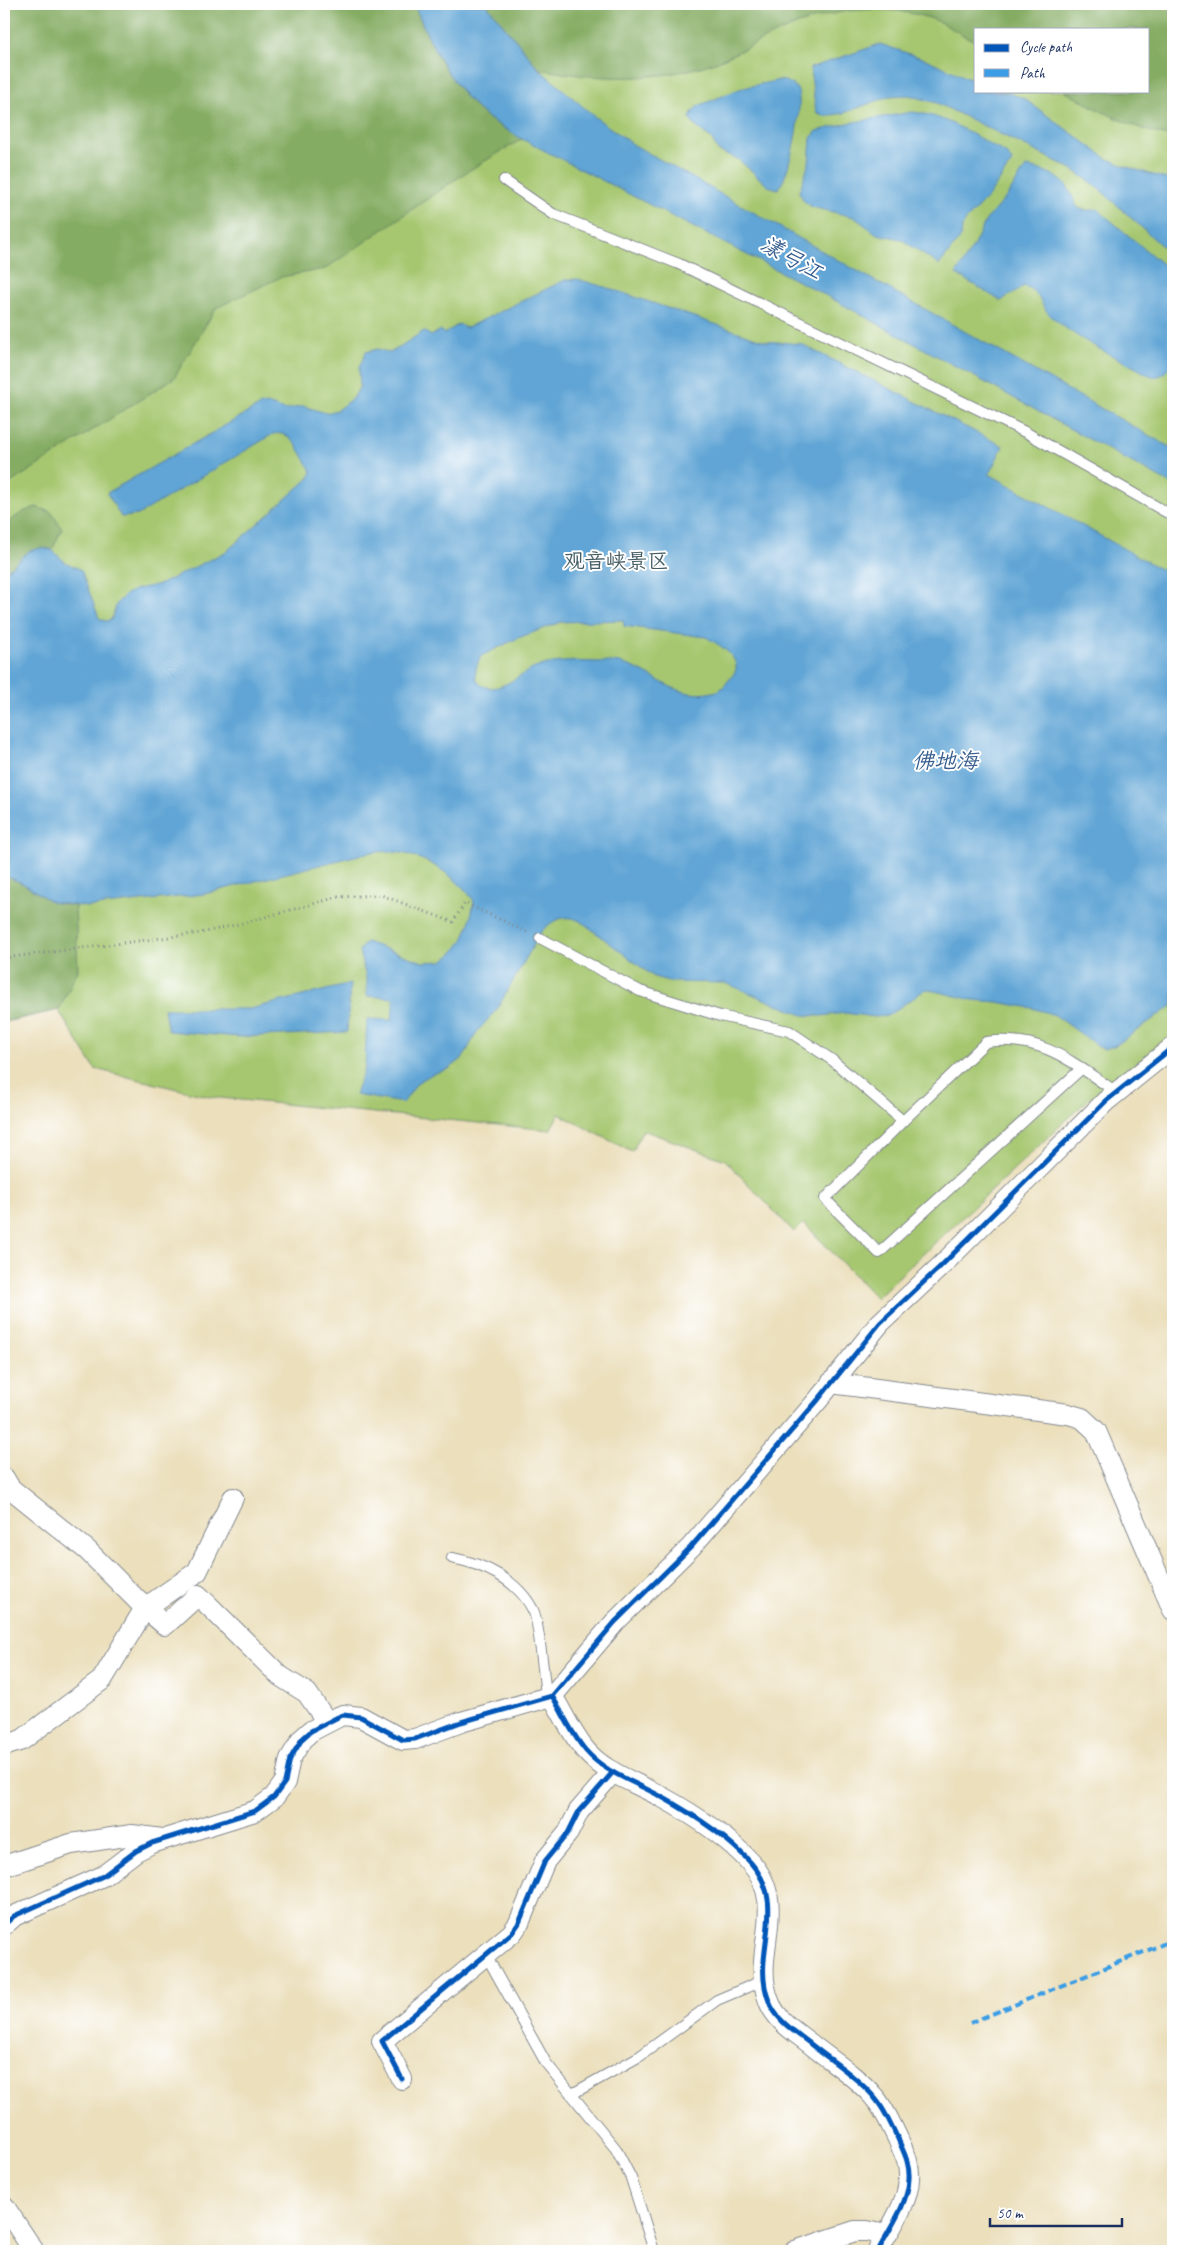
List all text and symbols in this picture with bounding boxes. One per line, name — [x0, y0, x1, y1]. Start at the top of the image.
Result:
legend — [974, 28, 1150, 92]
text: Cycle path — [1020, 38, 1072, 57]
text: Path — [1020, 64, 1046, 83]
water label: 漾弓江 — [756, 230, 828, 287]
park label: 观音峡景区 — [564, 548, 669, 574]
water label: 佛地海 — [912, 747, 980, 775]
scale bar — [990, 2195, 1122, 2227]
text: 50 m — [997, 2204, 1024, 2223]

